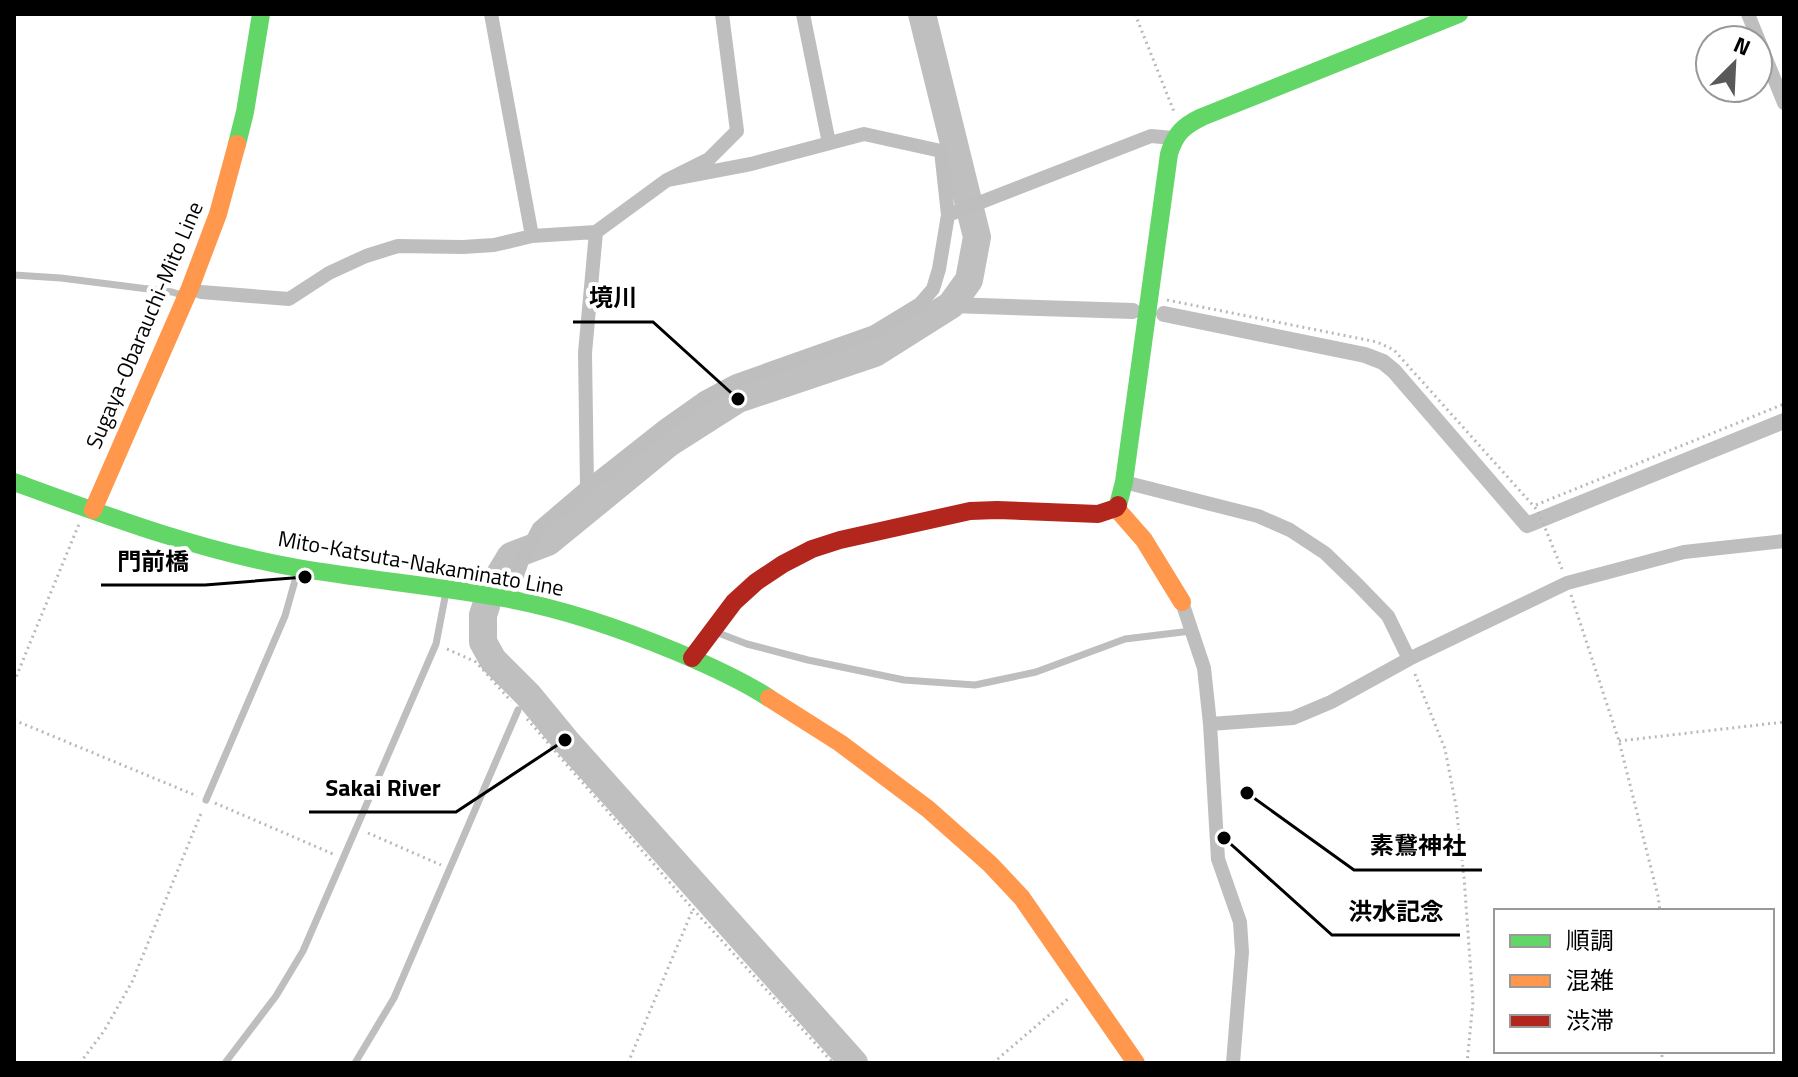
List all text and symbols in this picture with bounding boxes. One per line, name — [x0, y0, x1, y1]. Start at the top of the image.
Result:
north arrow — [1694, 24, 1774, 104]
text: N — [1728, 27, 1756, 64]
street label: Sugaya-Obarauchi-Mito Line — [76, 196, 212, 454]
callout: 境川 — [573, 274, 653, 322]
text: 境川 — [589, 279, 637, 315]
street label: Mito-Katsuta-Nakaminato Line — [275, 521, 567, 605]
callout: 門前橋 — [101, 537, 205, 585]
text: 門前橋 — [117, 543, 189, 579]
callout: Sakai River — [309, 764, 456, 812]
text: Sakai River — [325, 769, 441, 805]
callout: 素鵞神社 — [1354, 822, 1482, 870]
text: 素鵞神社 — [1370, 827, 1466, 863]
callout: 洪水記念 — [1332, 887, 1460, 935]
text: 洪水記念 — [1348, 893, 1444, 929]
legend — [1494, 909, 1774, 1053]
text: 順調 — [1566, 922, 1614, 958]
text: 混雑 — [1566, 962, 1614, 998]
text: 渋滞 — [1566, 1002, 1614, 1038]

